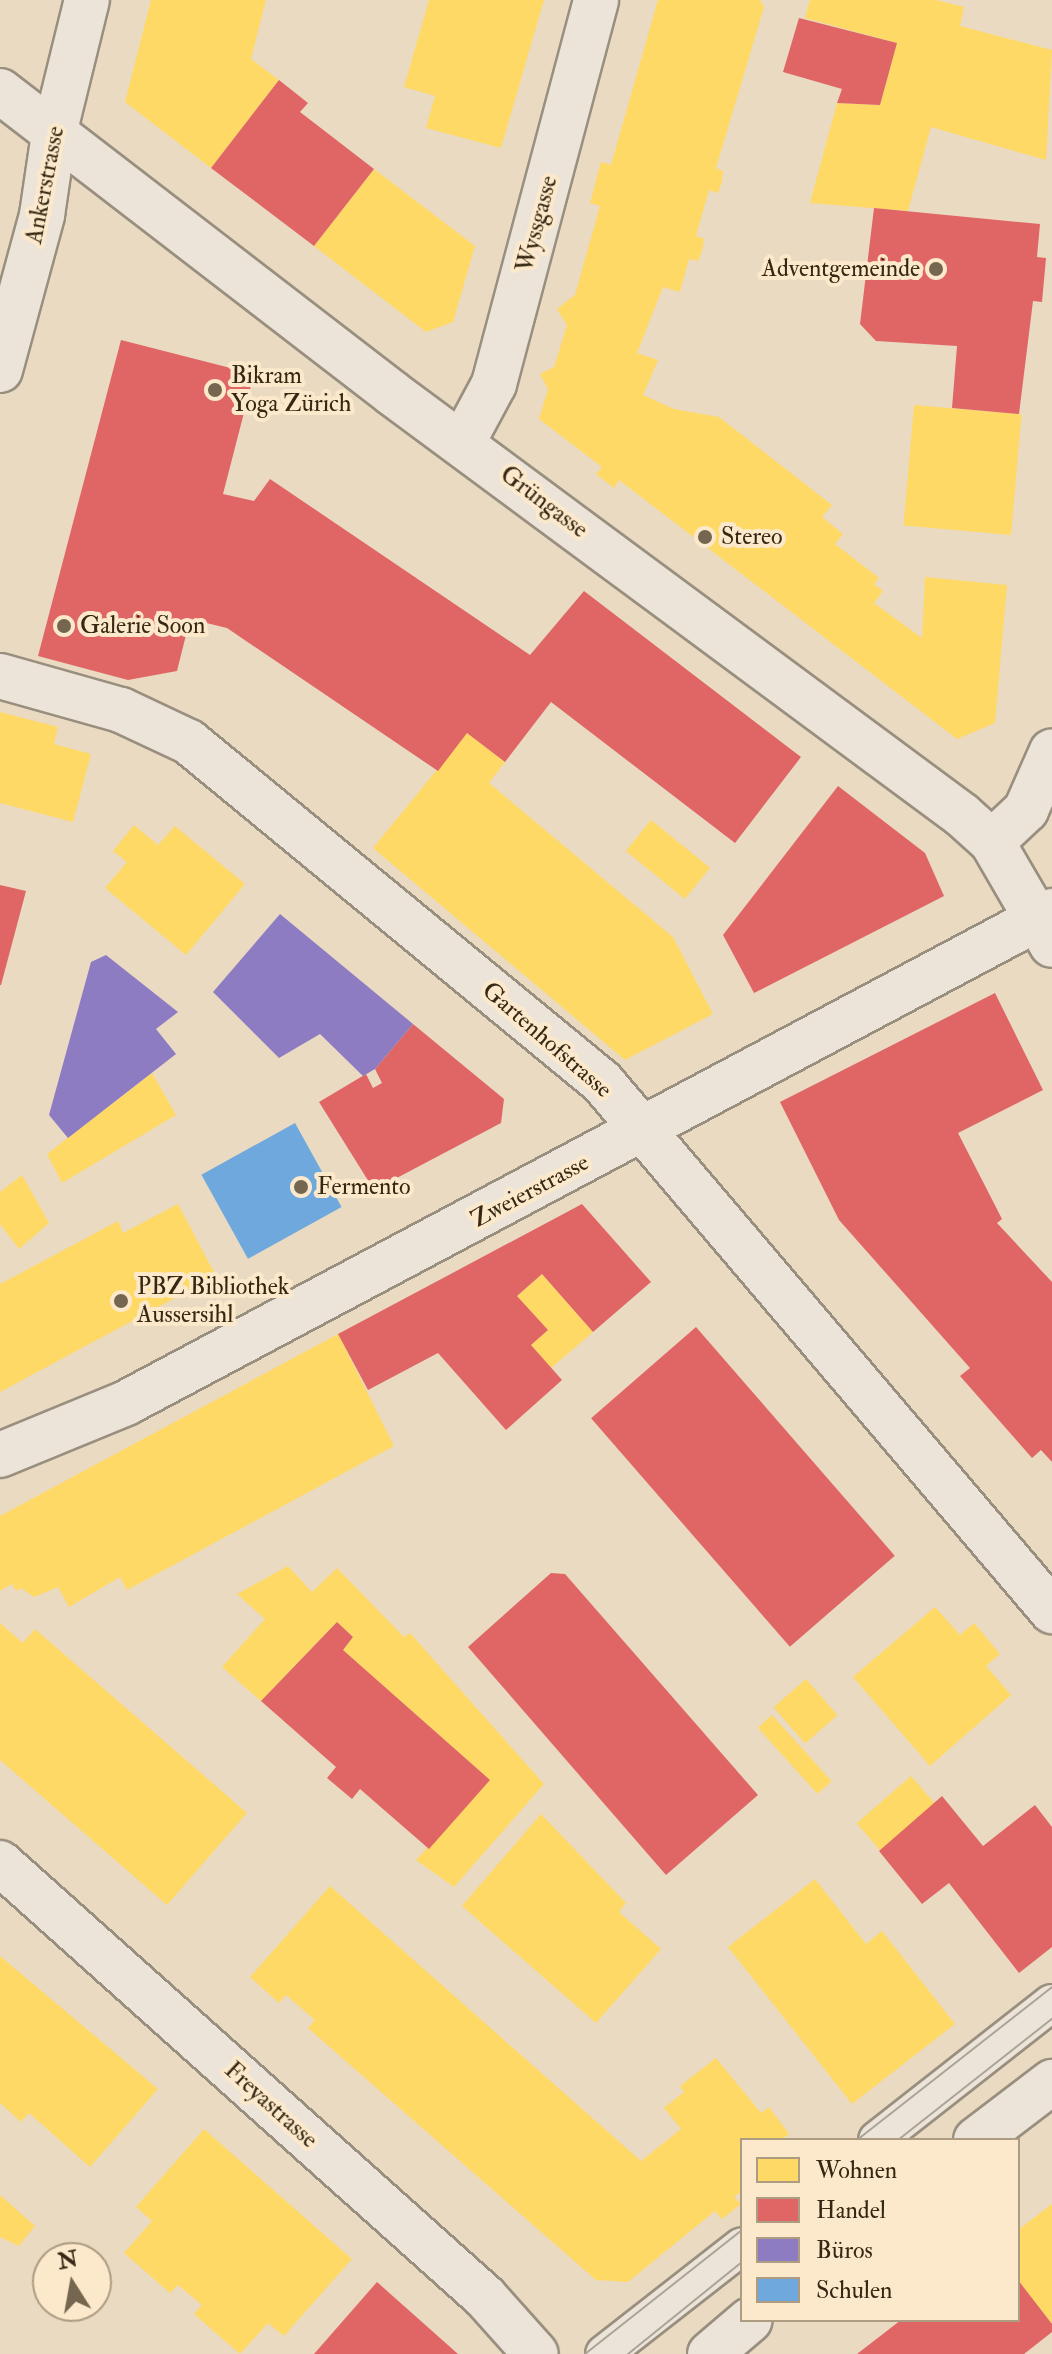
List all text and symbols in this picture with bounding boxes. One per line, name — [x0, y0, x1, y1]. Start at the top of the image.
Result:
street label: Ankerstrasse — [20, 124, 70, 246]
street label: Wyssgasse — [510, 173, 564, 275]
place label: Adventgemeinde — [762, 255, 920, 283]
marker: Adventgemeinde — [927, 260, 945, 278]
place label: Bikram Yoga Zürich — [231, 362, 351, 418]
marker: Bikram Yoga Zürich — [206, 381, 224, 399]
street label: Grüngasse — [495, 460, 593, 544]
place label: Stereo — [721, 523, 783, 551]
marker: Stereo — [696, 528, 714, 546]
place label: Galerie Soon — [80, 612, 205, 640]
marker: Galerie Soon — [55, 617, 73, 635]
street label: Gartenhofstrasse — [476, 976, 618, 1104]
street label: Zweierstrasse — [466, 1148, 594, 1234]
place label: Fermento — [317, 1173, 411, 1201]
marker: Fermento — [292, 1178, 310, 1196]
place label: PBZ Bibliothek Aussersihl — [137, 1273, 289, 1329]
marker: PBZ Bibliothek Aussersihl — [112, 1292, 130, 1310]
street label: Freyastrasse — [219, 2056, 323, 2154]
legend — [740, 2138, 1020, 2322]
text: Wohnen — [816, 2155, 897, 2186]
text: Handel — [816, 2195, 886, 2226]
text: Büros — [816, 2235, 873, 2266]
north arrow — [32, 2242, 112, 2322]
text: N — [55, 2245, 80, 2276]
text: Schulen — [816, 2275, 892, 2306]

